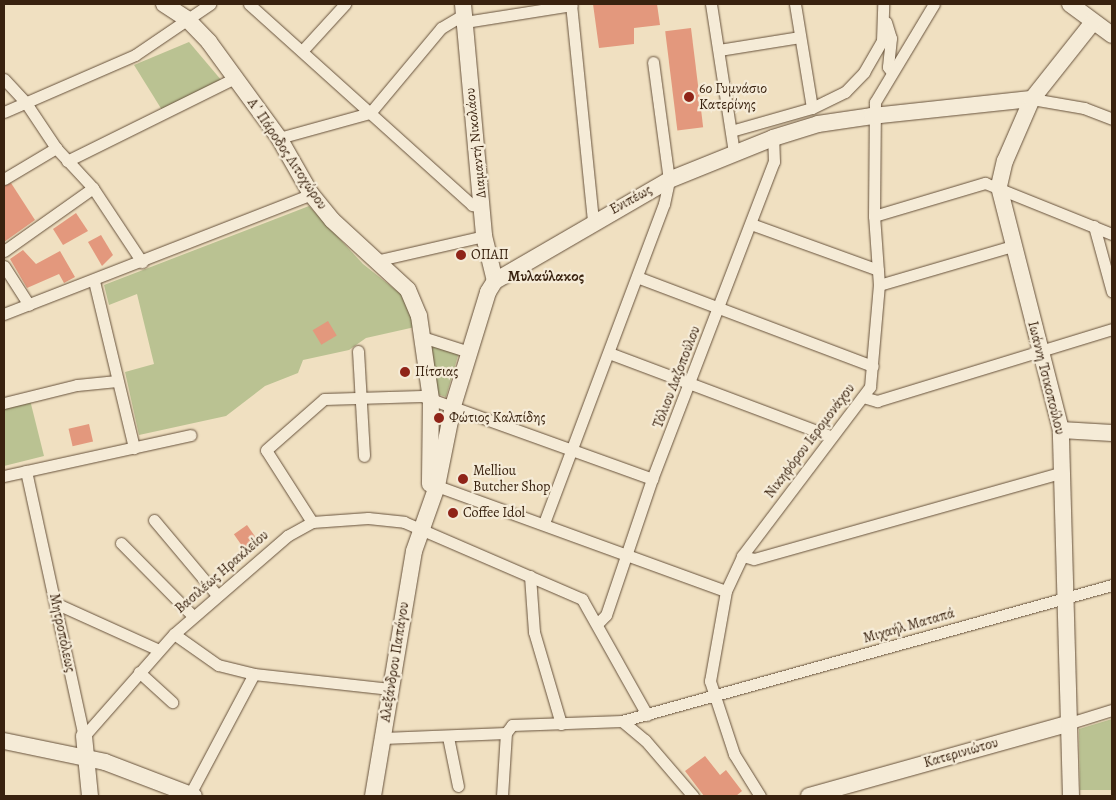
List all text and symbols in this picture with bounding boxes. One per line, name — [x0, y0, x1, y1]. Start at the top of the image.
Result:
place label: 6ο Γυμνάσιο Κατερίνης — [699, 81, 767, 114]
street label: Διαμαντή Νικολάου — [462, 87, 490, 199]
marker: 6ο Γυμνάσιο Κατερίνης — [683, 91, 695, 103]
street label: Α΄ Πάροδος Λιτοχώρου — [244, 95, 330, 213]
street label: Ενιπέως — [607, 182, 655, 218]
place label: ΟΠΑΠ — [471, 247, 509, 263]
marker: ΟΠΑΠ — [455, 249, 467, 261]
district label: Μυλαύλακος — [508, 268, 584, 286]
street label: Ιωάννη Τσικοπούλου — [1024, 320, 1068, 436]
street label: Τόλιου Λαζοπούλου — [650, 324, 704, 430]
place label: Πίτσιας — [415, 364, 458, 380]
marker: Πίτσιας — [399, 366, 411, 378]
street label: Νικηφόρου Ιερομονάχου — [761, 380, 859, 502]
place label: Φώτιος Καλπίδης — [449, 410, 546, 426]
marker: Φώτιος Καλπίδης — [433, 412, 445, 424]
place label: Melliou Butcher Shop — [473, 463, 550, 496]
marker: Melliou Butcher Shop — [457, 473, 469, 485]
place label: Coffee Idol — [463, 505, 525, 521]
marker: Coffee Idol — [447, 507, 459, 519]
street label: Βασιλέως Ηρακλείου — [172, 527, 272, 617]
street label: Μητροπόλεως — [45, 592, 79, 674]
street label: Αλεξάνδρου Παπάγου — [377, 601, 413, 723]
street label: Μιχαήλ Ματαπά — [861, 605, 957, 647]
street label: Κατερινιώτου — [922, 734, 1000, 772]

